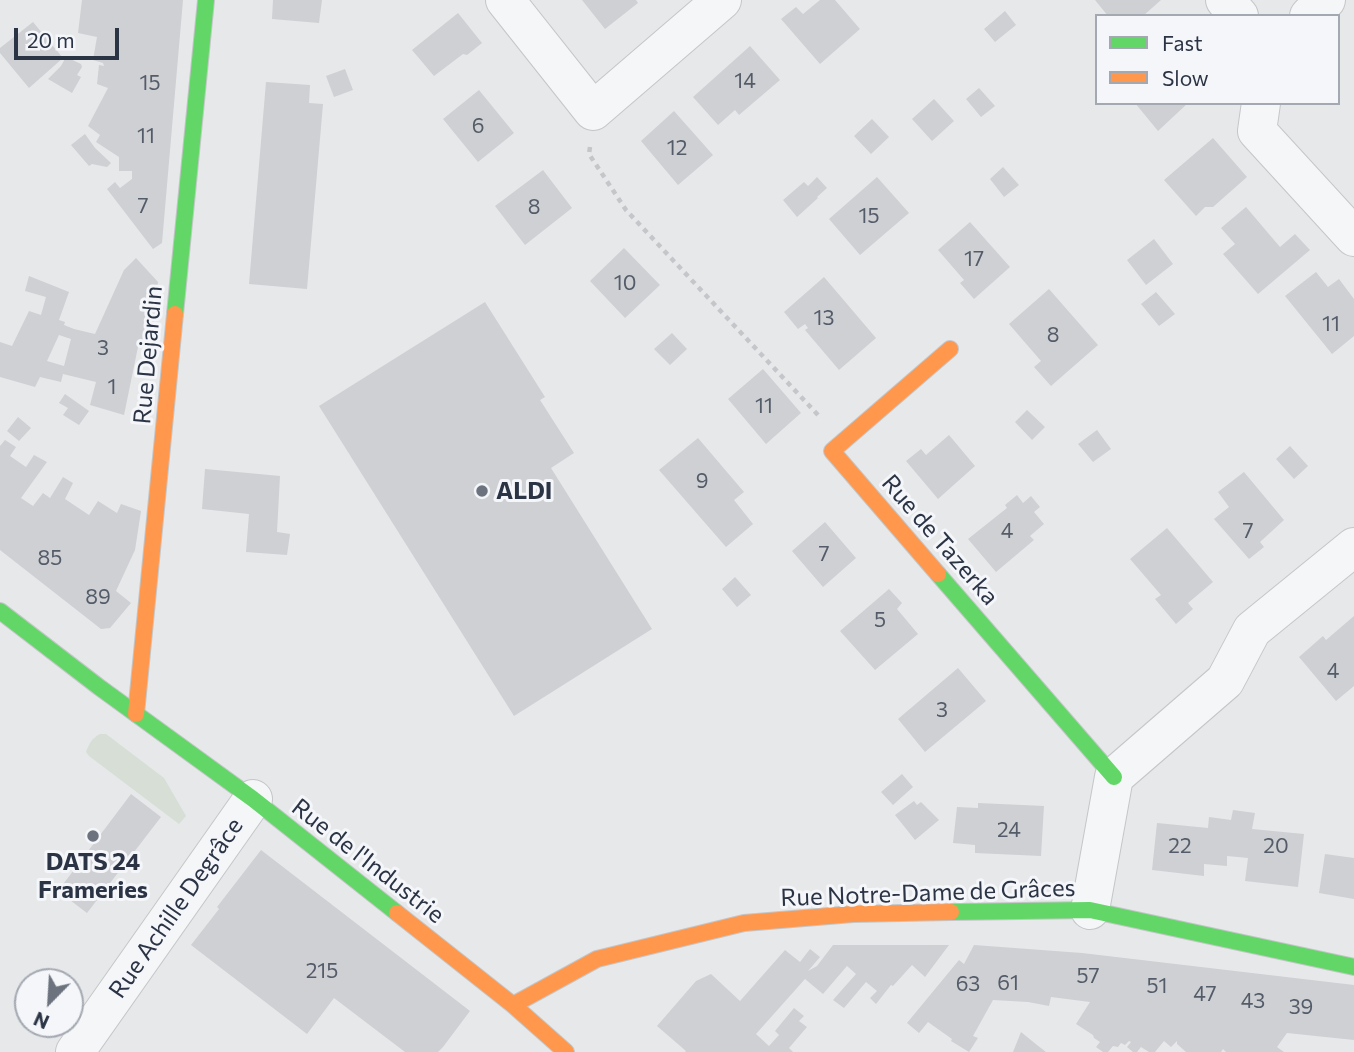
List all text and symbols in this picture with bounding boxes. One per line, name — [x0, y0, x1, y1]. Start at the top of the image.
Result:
scale bar — [18, 14, 122, 58]
legend — [1095, 14, 1340, 105]
text: 20 m — [27, 27, 75, 52]
text: Fast — [1162, 30, 1203, 55]
text: Slow — [1162, 65, 1209, 90]
house number: 14 — [734, 68, 756, 94]
house number: 15 — [139, 70, 161, 96]
house number: 6 — [472, 113, 484, 139]
house number: 11 — [137, 123, 155, 149]
house number: 12 — [667, 135, 687, 161]
house number: 7 — [137, 193, 149, 219]
house number: 8 — [528, 194, 540, 220]
house number: 15 — [858, 203, 880, 229]
house number: 17 — [964, 246, 984, 272]
house number: 10 — [614, 270, 636, 296]
street label: Rue Dejardin — [128, 285, 168, 425]
house number: 13 — [814, 305, 834, 331]
house number: 11 — [1322, 311, 1340, 337]
house number: 8 — [1047, 322, 1059, 348]
house number: 3 — [97, 335, 109, 361]
house number: 1 — [108, 374, 116, 400]
house number: 11 — [755, 393, 773, 419]
house number: 9 — [696, 468, 708, 494]
street label: Rue de Tazerka — [876, 469, 1004, 611]
place label: ALDI — [496, 477, 552, 505]
marker: ALDI — [474, 483, 490, 499]
house number: 4 — [1001, 518, 1013, 544]
house number: 7 — [1242, 518, 1254, 544]
house number: 7 — [818, 541, 830, 567]
house number: 85 — [38, 545, 62, 571]
house number: 89 — [85, 584, 111, 610]
house number: 5 — [874, 607, 886, 633]
house number: 4 — [1327, 658, 1339, 684]
house number: 3 — [936, 697, 948, 723]
street label: Rue de l'Industrie — [286, 793, 450, 929]
street label: Rue Achille Degrâce — [103, 812, 249, 1004]
house number: 24 — [997, 817, 1021, 843]
marker: DATS 24 Frameries — [85, 828, 101, 844]
house number: 22 — [1168, 833, 1192, 859]
house number: 20 — [1263, 833, 1289, 859]
place label: DATS 24 Frameries — [38, 848, 148, 904]
street label: Rue Notre-Dame de Grâces — [780, 873, 1076, 913]
house number: 215 — [306, 958, 338, 984]
house number: 57 — [1076, 963, 1100, 989]
north arrow — [14, 968, 84, 1038]
house number: 61 — [997, 970, 1019, 996]
house number: 63 — [956, 971, 980, 997]
house number: 51 — [1146, 973, 1168, 999]
house number: 47 — [1193, 981, 1217, 1007]
house number: 43 — [1241, 988, 1265, 1014]
house number: 39 — [1289, 994, 1313, 1020]
text: N — [30, 1007, 52, 1034]

